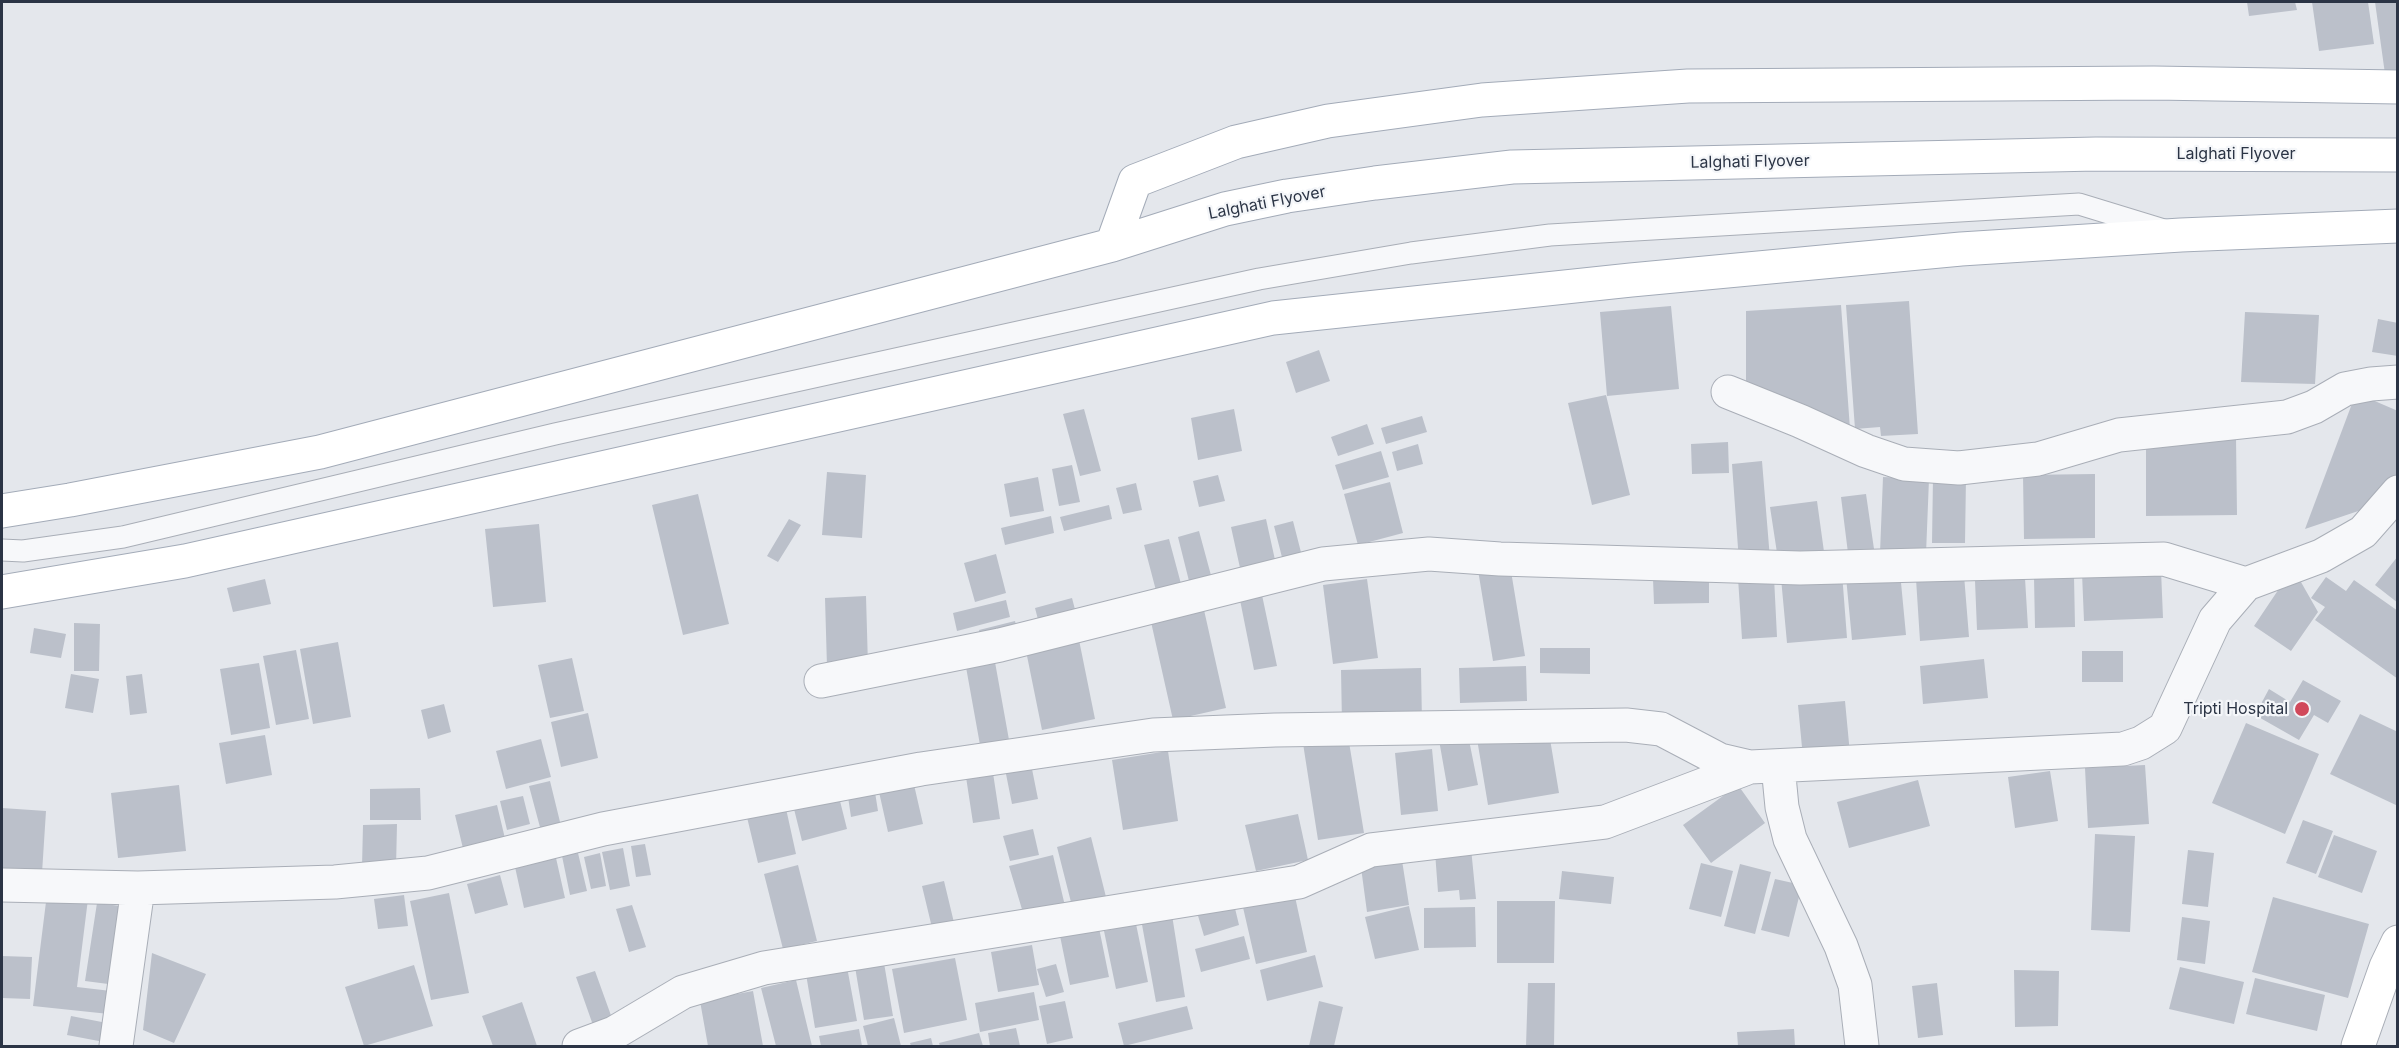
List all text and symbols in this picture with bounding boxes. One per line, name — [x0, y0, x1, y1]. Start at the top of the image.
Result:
street label: Lalghati Flyover — [2176, 144, 2296, 164]
street label: Lalghati Flyover — [1690, 151, 1810, 173]
street label: Lalghati Flyover — [1207, 182, 1327, 224]
place label: Tripti Hospital — [2183, 699, 2288, 719]
marker: Tripti Hospital — [2293, 700, 2311, 718]

